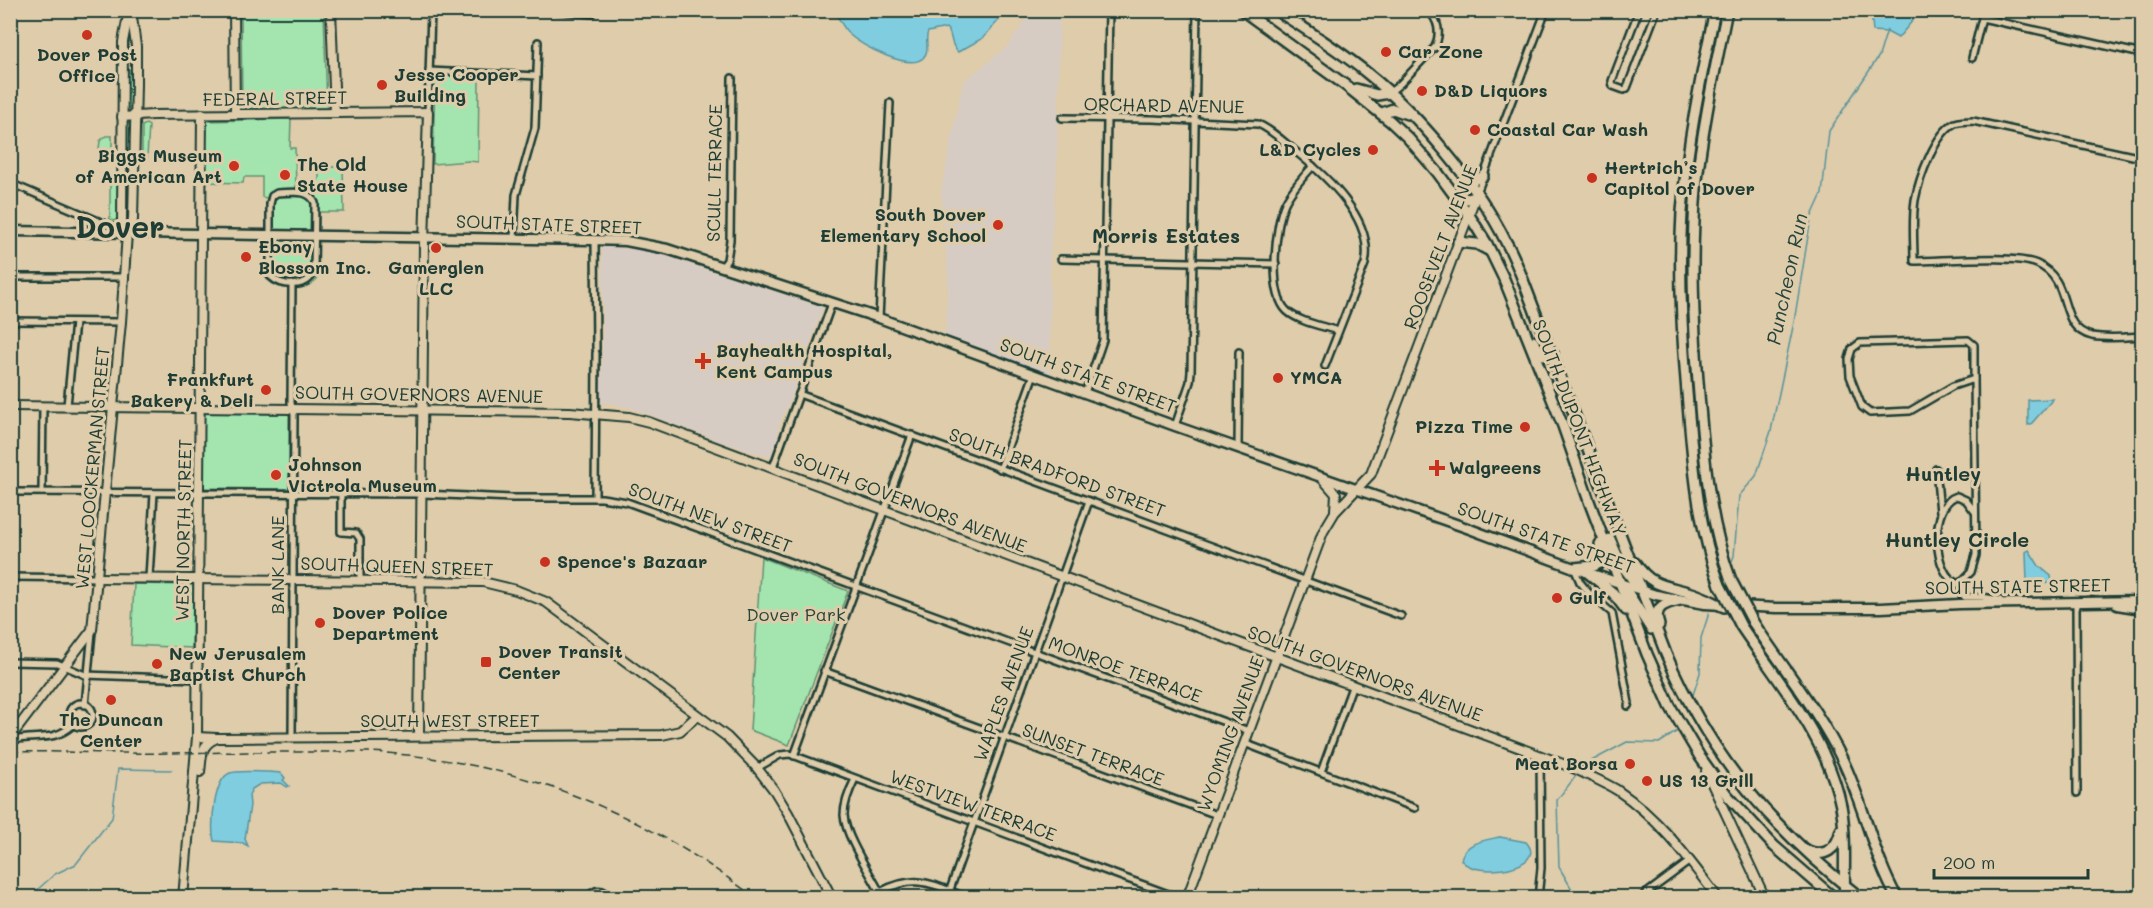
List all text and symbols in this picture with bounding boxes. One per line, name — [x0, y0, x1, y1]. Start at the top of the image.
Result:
marker: Dover Post Office — [80, 28, 94, 42]
place label: Car Zone — [1398, 39, 1483, 63]
place label: Dover Post Office — [37, 42, 137, 87]
marker: Car Zone — [1379, 45, 1393, 59]
place label: Jesse Cooper Building — [394, 62, 519, 107]
marker: Jesse Cooper Building — [375, 78, 389, 92]
place label: D&D Liquors — [1434, 78, 1548, 102]
marker: D&D Liquors — [1415, 84, 1429, 98]
street label: FEDERAL STREET — [202, 85, 348, 111]
street label: ORCHARD AVENUE — [1083, 92, 1245, 118]
street label: SCULL TERRACE — [701, 104, 727, 242]
place label: Coastal Car Wash — [1487, 117, 1648, 141]
marker: Coastal Car Wash — [1468, 123, 1482, 137]
place label: L&D Cycles — [1259, 137, 1361, 161]
place label: Biggs Museum of American Art — [75, 143, 222, 188]
marker: L&D Cycles — [1366, 143, 1380, 157]
place label: The Old State House — [297, 152, 408, 197]
place label: Hertrich’s Capitol of Dover — [1604, 155, 1755, 200]
marker: Biggs Museum of American Art — [227, 159, 241, 173]
street label: ROOSEVELT AVENUE — [1398, 161, 1483, 333]
marker: The Old State House — [278, 168, 292, 182]
marker: Hertrich’s Capitol of Dover — [1585, 171, 1599, 185]
place label: South Dover Elementary School — [820, 202, 986, 247]
district label: Dover — [75, 206, 165, 246]
street label: SOUTH STATE STREET — [456, 209, 642, 239]
water label: Puncheon Run — [1759, 211, 1813, 347]
marker: South Dover Elementary School — [991, 218, 1005, 232]
district label: Morris Estates — [1092, 222, 1240, 248]
place label: Ebony Blossom Inc. — [258, 234, 372, 279]
marker: Gamerglen LLC — [429, 241, 443, 255]
marker: Ebony Blossom Inc. — [239, 250, 253, 264]
place label: Gamerglen LLC — [388, 255, 484, 300]
street label: SOUTH DUPONT HIGHWAY — [1527, 316, 1632, 540]
street label: SOUTH STATE STREET — [997, 332, 1180, 418]
place label: Bayhealth Hospital, Kent Campus — [716, 338, 892, 383]
street label: WEST LOOCKERMAN STREET — [69, 345, 115, 590]
marker: Bayhealth Hospital, Kent Campus — [694, 352, 712, 370]
place label: YMCA — [1290, 365, 1342, 389]
place label: Frankfurt Bakery & Deli — [130, 367, 254, 412]
marker: YMCA — [1271, 371, 1285, 385]
street label: SOUTH GOVERNORS AVENUE — [295, 380, 543, 408]
marker: Frankfurt Bakery & Deli — [259, 383, 273, 397]
place label: Pizza Time — [1415, 414, 1513, 438]
marker: Pizza Time — [1518, 420, 1532, 434]
street label: SOUTH BRADFORD STREET — [946, 422, 1169, 522]
street label: WEST NORTH STREET — [169, 439, 197, 621]
street label: SOUTH GOVERNORS AVENUE — [790, 446, 1031, 558]
place label: Johnson Victrola Museum — [288, 452, 437, 497]
place label: Walgreens — [1449, 455, 1541, 479]
district label: Huntley — [1905, 460, 1981, 486]
marker: Walgreens — [1430, 461, 1444, 475]
marker: Johnson Victrola Museum — [269, 468, 283, 482]
street label: SOUTH NEW STREET — [625, 476, 796, 558]
street label: SOUTH STATE STREET — [1454, 495, 1638, 579]
street label: BANK LANE — [265, 515, 289, 615]
district label: Huntley Circle — [1885, 526, 2029, 552]
place label: Spence's Bazaar — [557, 549, 707, 573]
street label: SOUTH QUEEN STREET — [300, 551, 494, 581]
marker: Spence's Bazaar — [538, 555, 552, 569]
street label: SOUTH STATE STREET — [1925, 572, 2111, 600]
place label: Gulf — [1569, 585, 1606, 609]
marker: Gulf — [1550, 591, 1564, 605]
place label: Dover Police Department — [332, 600, 448, 645]
park label: Dover Park — [746, 602, 846, 626]
marker: Dover Police Department — [313, 616, 327, 630]
street label: SOUTH GOVERNORS AVENUE — [1245, 619, 1486, 727]
street label: WAPLES AVENUE — [967, 623, 1039, 765]
street label: MONROE TERRACE — [1045, 630, 1205, 708]
place label: Dover Transit Center — [498, 639, 623, 684]
place label: New Jerusalem Baptist Church — [169, 641, 306, 686]
street label: WYOMING AVENUE — [1191, 653, 1269, 815]
marker: Dover Transit Center — [479, 655, 493, 669]
marker: New Jerusalem Baptist Church — [150, 657, 164, 671]
marker: The Duncan Center — [104, 693, 118, 707]
place label: The Duncan Center — [59, 707, 163, 752]
street label: SOUTH WEST STREET — [360, 708, 540, 732]
street label: SUNSET TERRACE — [1019, 717, 1168, 791]
place label: Meat Borsa — [1515, 751, 1618, 775]
marker: Meat Borsa — [1623, 757, 1637, 771]
street label: WESTVIEW TERRACE — [887, 764, 1060, 846]
place label: US 13 Grill — [1659, 768, 1754, 792]
marker: US 13 Grill — [1640, 774, 1654, 788]
scale bar — [1934, 842, 2088, 880]
text: 200 m — [1943, 850, 1995, 874]

